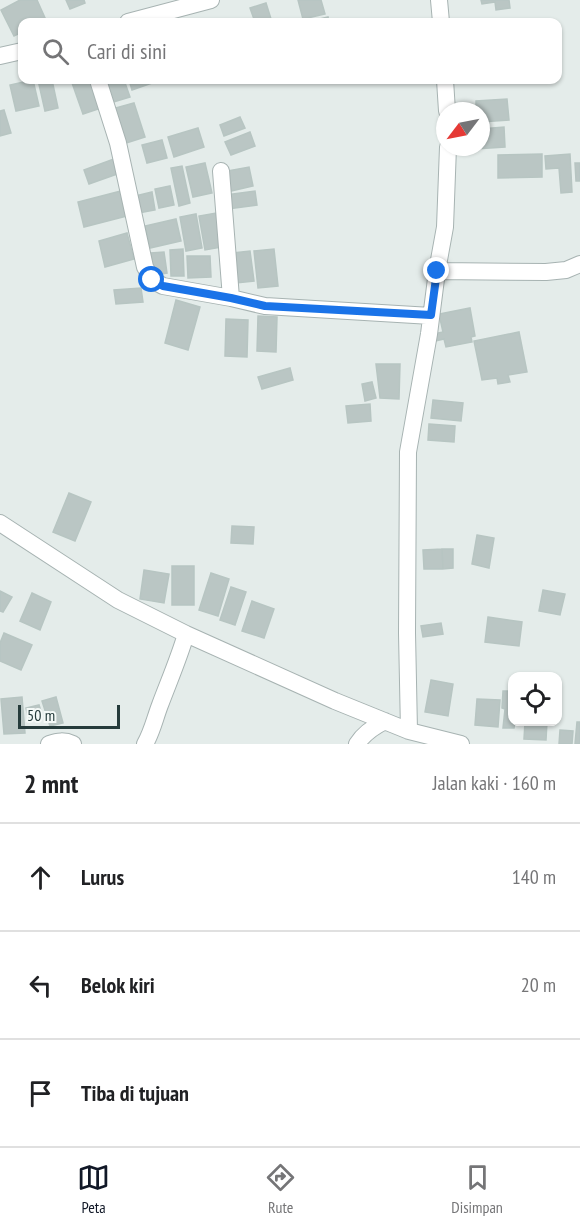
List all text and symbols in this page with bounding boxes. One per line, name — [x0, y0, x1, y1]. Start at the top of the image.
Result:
search box — [18, 18, 562, 84]
icon: search — [39, 35, 72, 68]
text: Cari di sini — [87, 37, 167, 65]
north arrow — [436, 102, 490, 156]
route end — [423, 257, 449, 283]
route start — [138, 266, 164, 292]
map controls — [508, 672, 562, 726]
button: locate — [508, 672, 562, 726]
scale bar — [18, 702, 120, 730]
text: 50 m — [27, 705, 55, 725]
text: 2 mnt — [24, 767, 78, 800]
text: Jalan kaki · 160 m — [433, 770, 556, 796]
icon: ahead — [24, 861, 57, 894]
text: Lurus — [81, 863, 124, 891]
text: 140 m — [512, 864, 556, 890]
icon: left — [24, 969, 57, 1002]
text: Belok kiri — [81, 971, 155, 999]
text: 20 m — [521, 972, 556, 998]
icon: arrive — [24, 1077, 57, 1110]
text: Tiba di tujuan — [81, 1079, 189, 1107]
tab: Peta — [77, 1161, 110, 1217]
tab: Rute — [264, 1161, 297, 1217]
tab: Disimpan — [451, 1161, 503, 1217]

